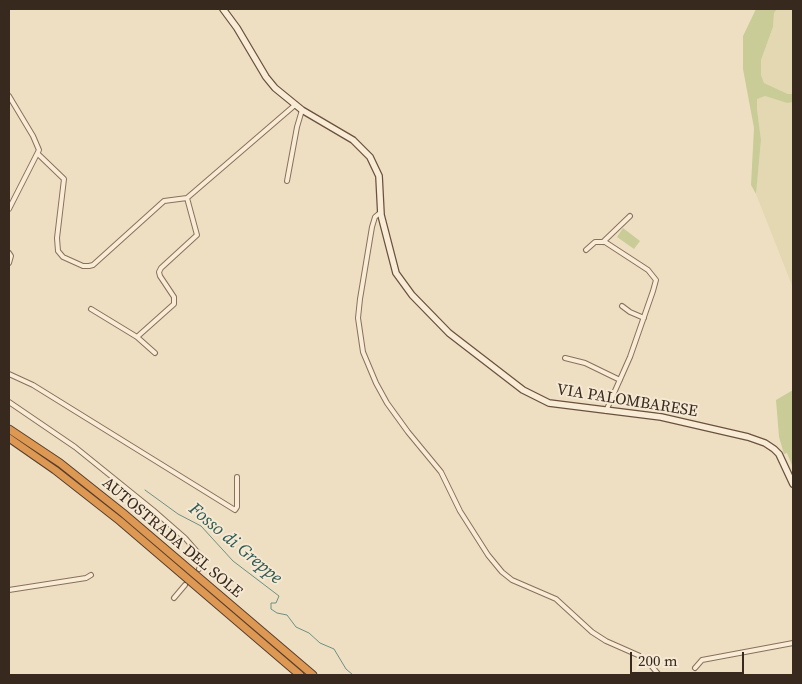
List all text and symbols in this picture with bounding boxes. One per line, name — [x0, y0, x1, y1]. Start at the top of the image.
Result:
street label: VIA PALOMBARESE — [555, 380, 699, 422]
street label: AUTOSTRADA DEL SOLE — [98, 474, 246, 602]
water label: Fosso di Greppe — [184, 499, 286, 589]
scale bar — [632, 642, 746, 674]
text: 200 m — [638, 650, 678, 671]

